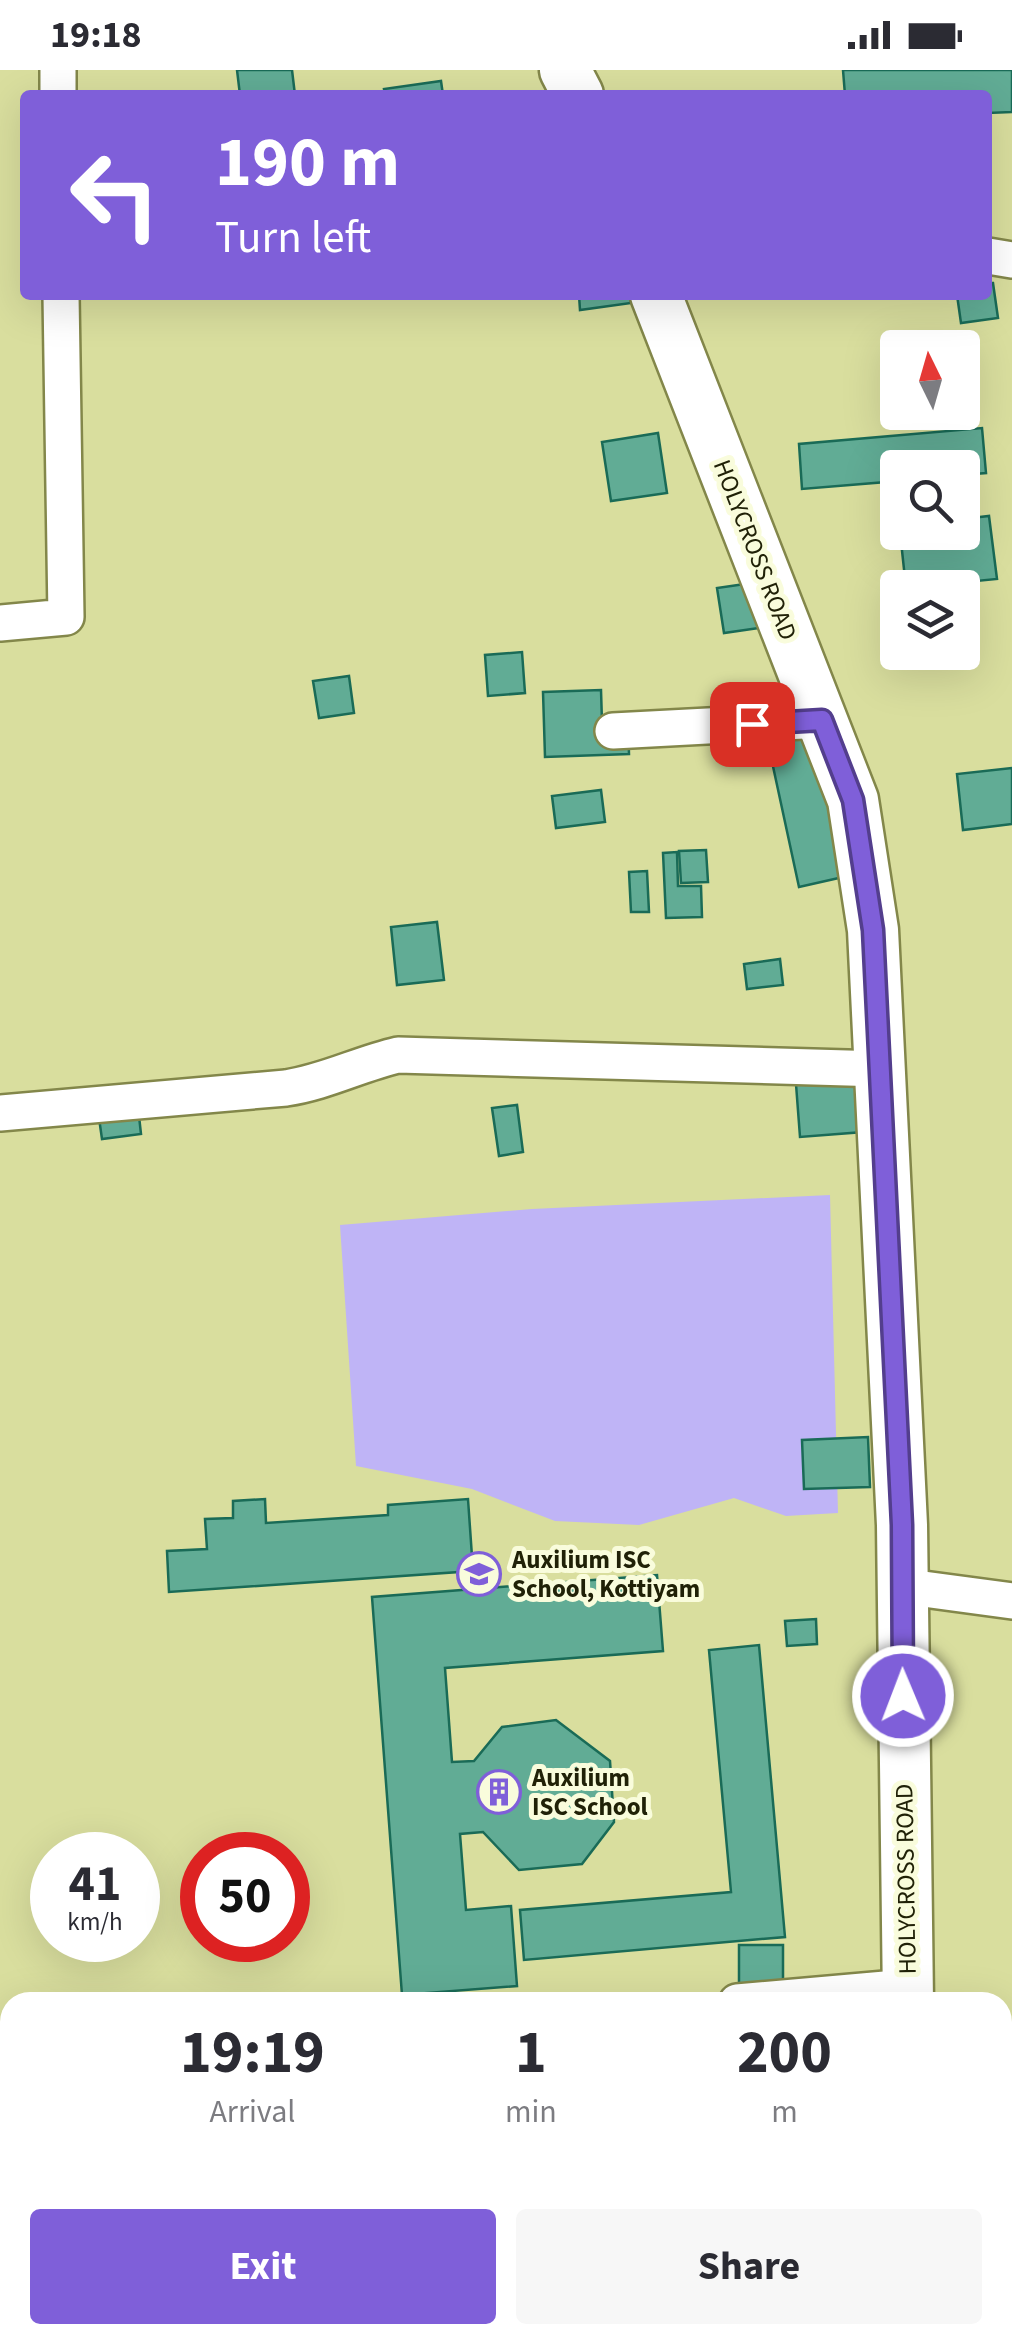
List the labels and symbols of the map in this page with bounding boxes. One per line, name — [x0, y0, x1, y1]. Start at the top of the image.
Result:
north arrow — [880, 330, 980, 430]
street label: HOLYCROSS ROAD — [704, 455, 806, 645]
pin — [710, 682, 795, 767]
place label: Auxilium ISC School, Kottiyam — [511, 1542, 700, 1607]
school or university icon: Auxilium ISC School, Kottiyam — [456, 1551, 502, 1597]
position arrow — [851, 1644, 955, 1748]
place label: Auxilium ISC School — [531, 1760, 648, 1825]
building icon: Auxilium ISC School — [476, 1769, 522, 1815]
street label: HOLYCROSS ROAD — [886, 1783, 926, 1975]
speed limit sign: 50 — [180, 1832, 310, 1962]

